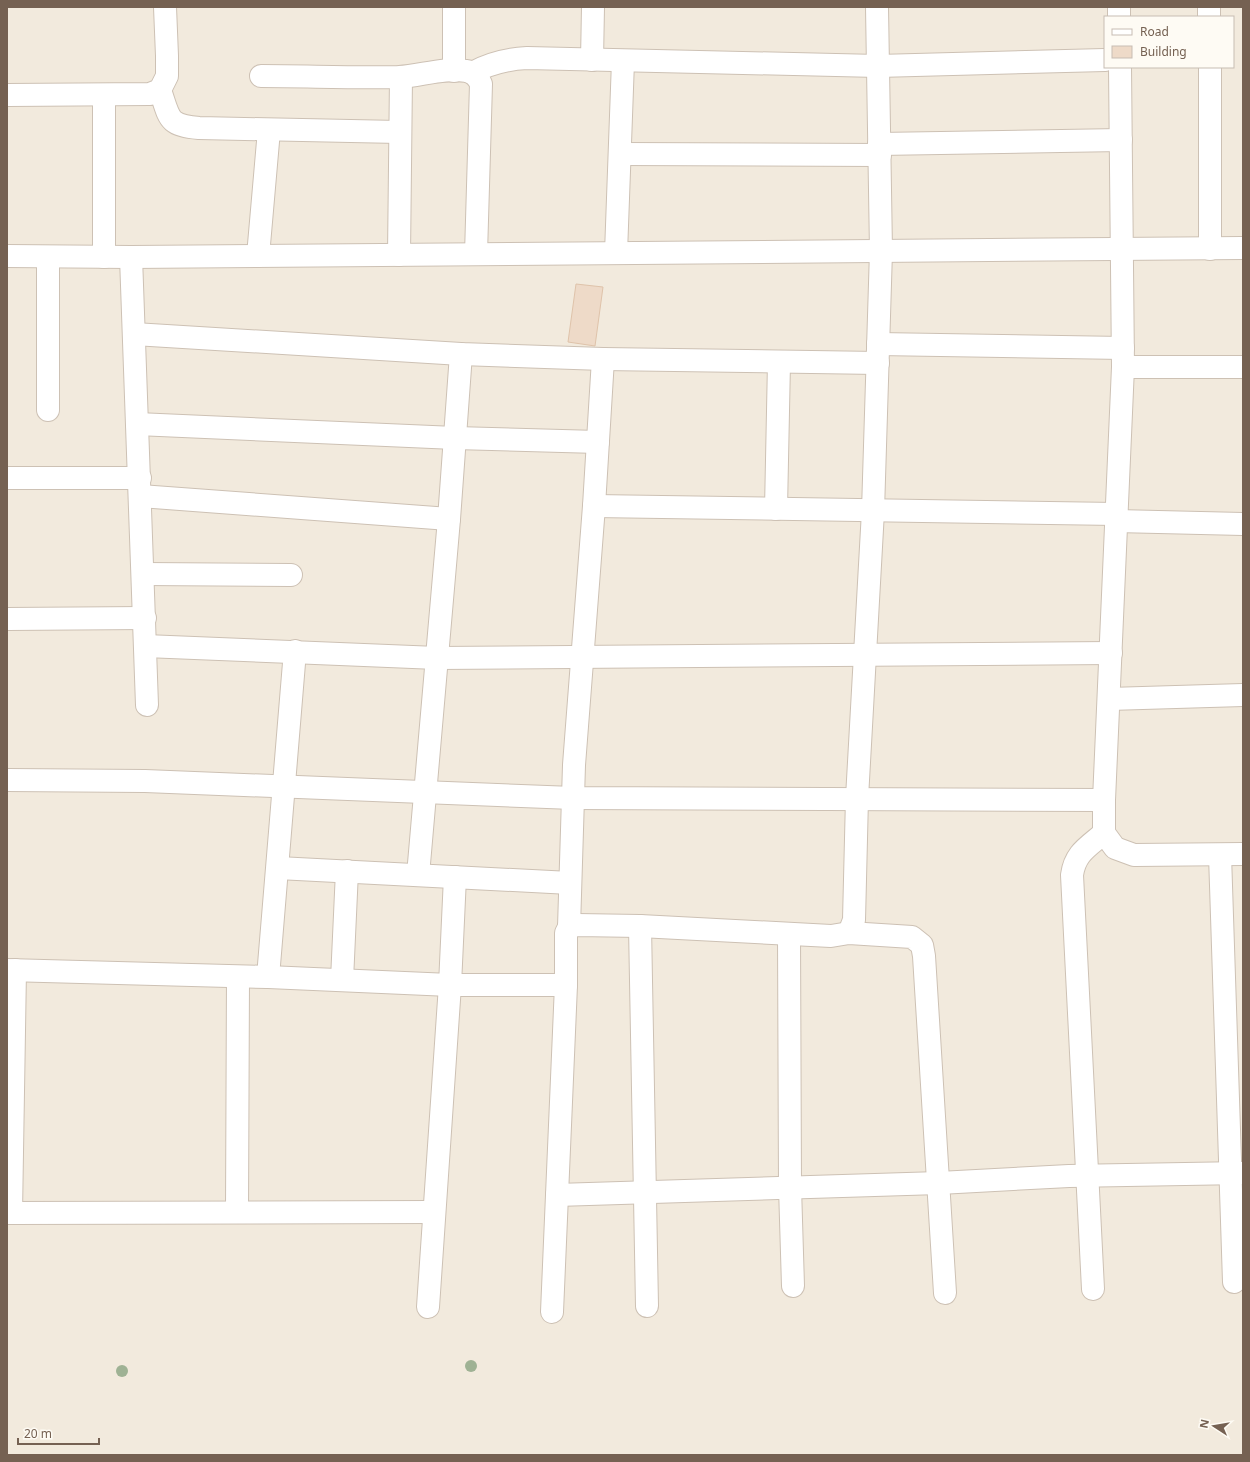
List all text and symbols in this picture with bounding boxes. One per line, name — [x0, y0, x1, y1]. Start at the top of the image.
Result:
legend — [1104, 16, 1234, 68]
text: Road — [1140, 23, 1169, 40]
text: Building — [1140, 43, 1187, 60]
north arrow — [1194, 1406, 1234, 1446]
text: N — [1195, 1418, 1212, 1430]
scale bar — [18, 1420, 99, 1446]
text: 20 m — [24, 1425, 52, 1442]

